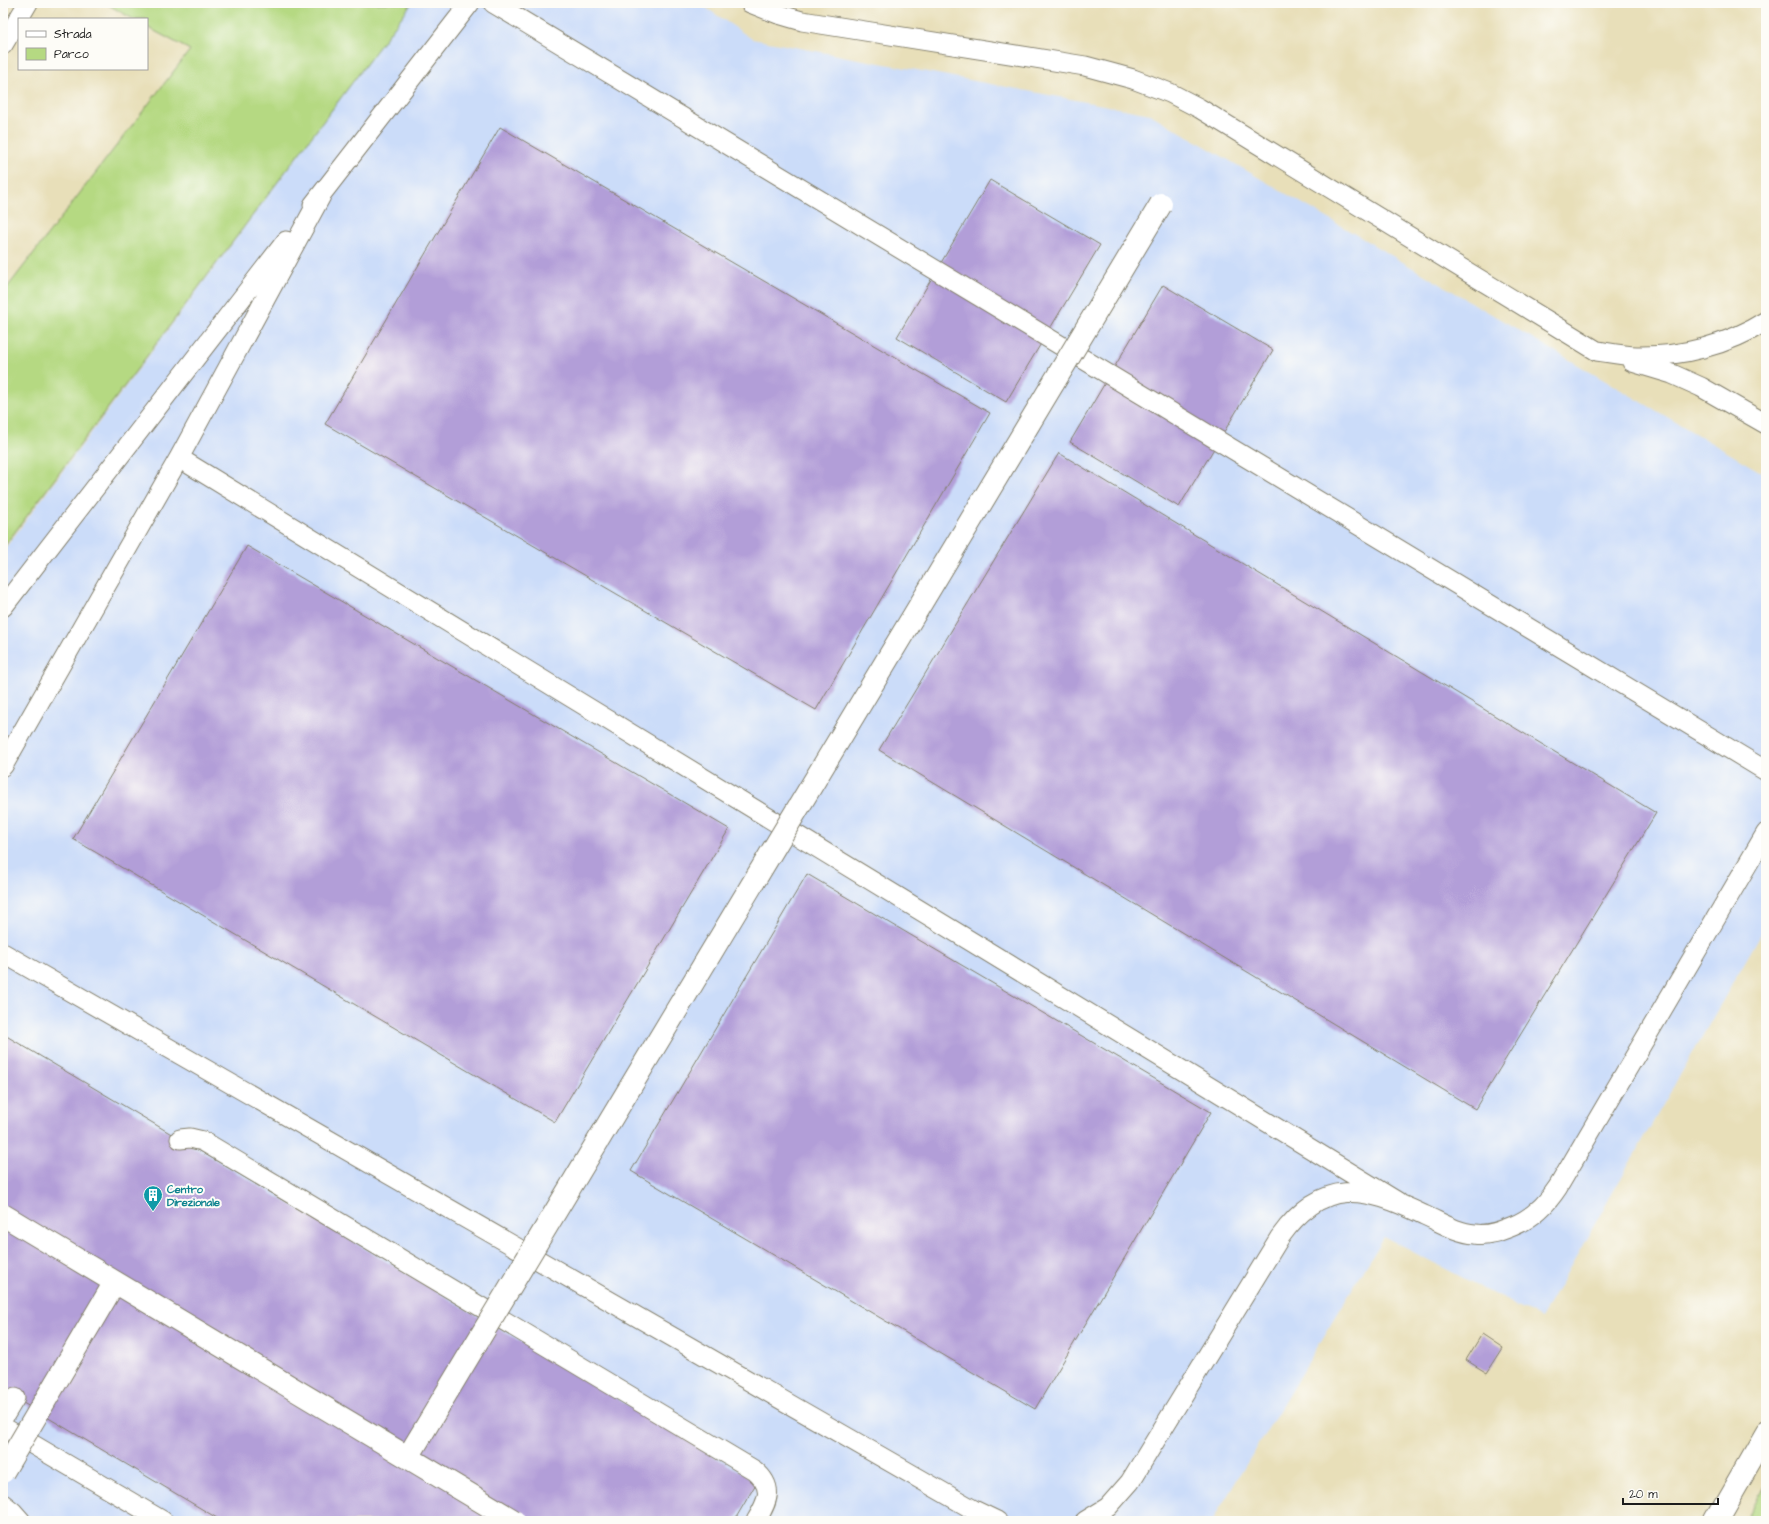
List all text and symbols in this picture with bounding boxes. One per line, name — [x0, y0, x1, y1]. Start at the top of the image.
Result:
legend — [18, 18, 148, 70]
text: Strada — [54, 26, 92, 43]
text: Parco — [54, 46, 89, 63]
place label: Centro Direzionale — [167, 1182, 220, 1210]
building icon: Centro Direzionale — [142, 1184, 164, 1212]
scale bar — [1623, 1480, 1718, 1506]
text: 20 m — [1629, 1486, 1658, 1503]

